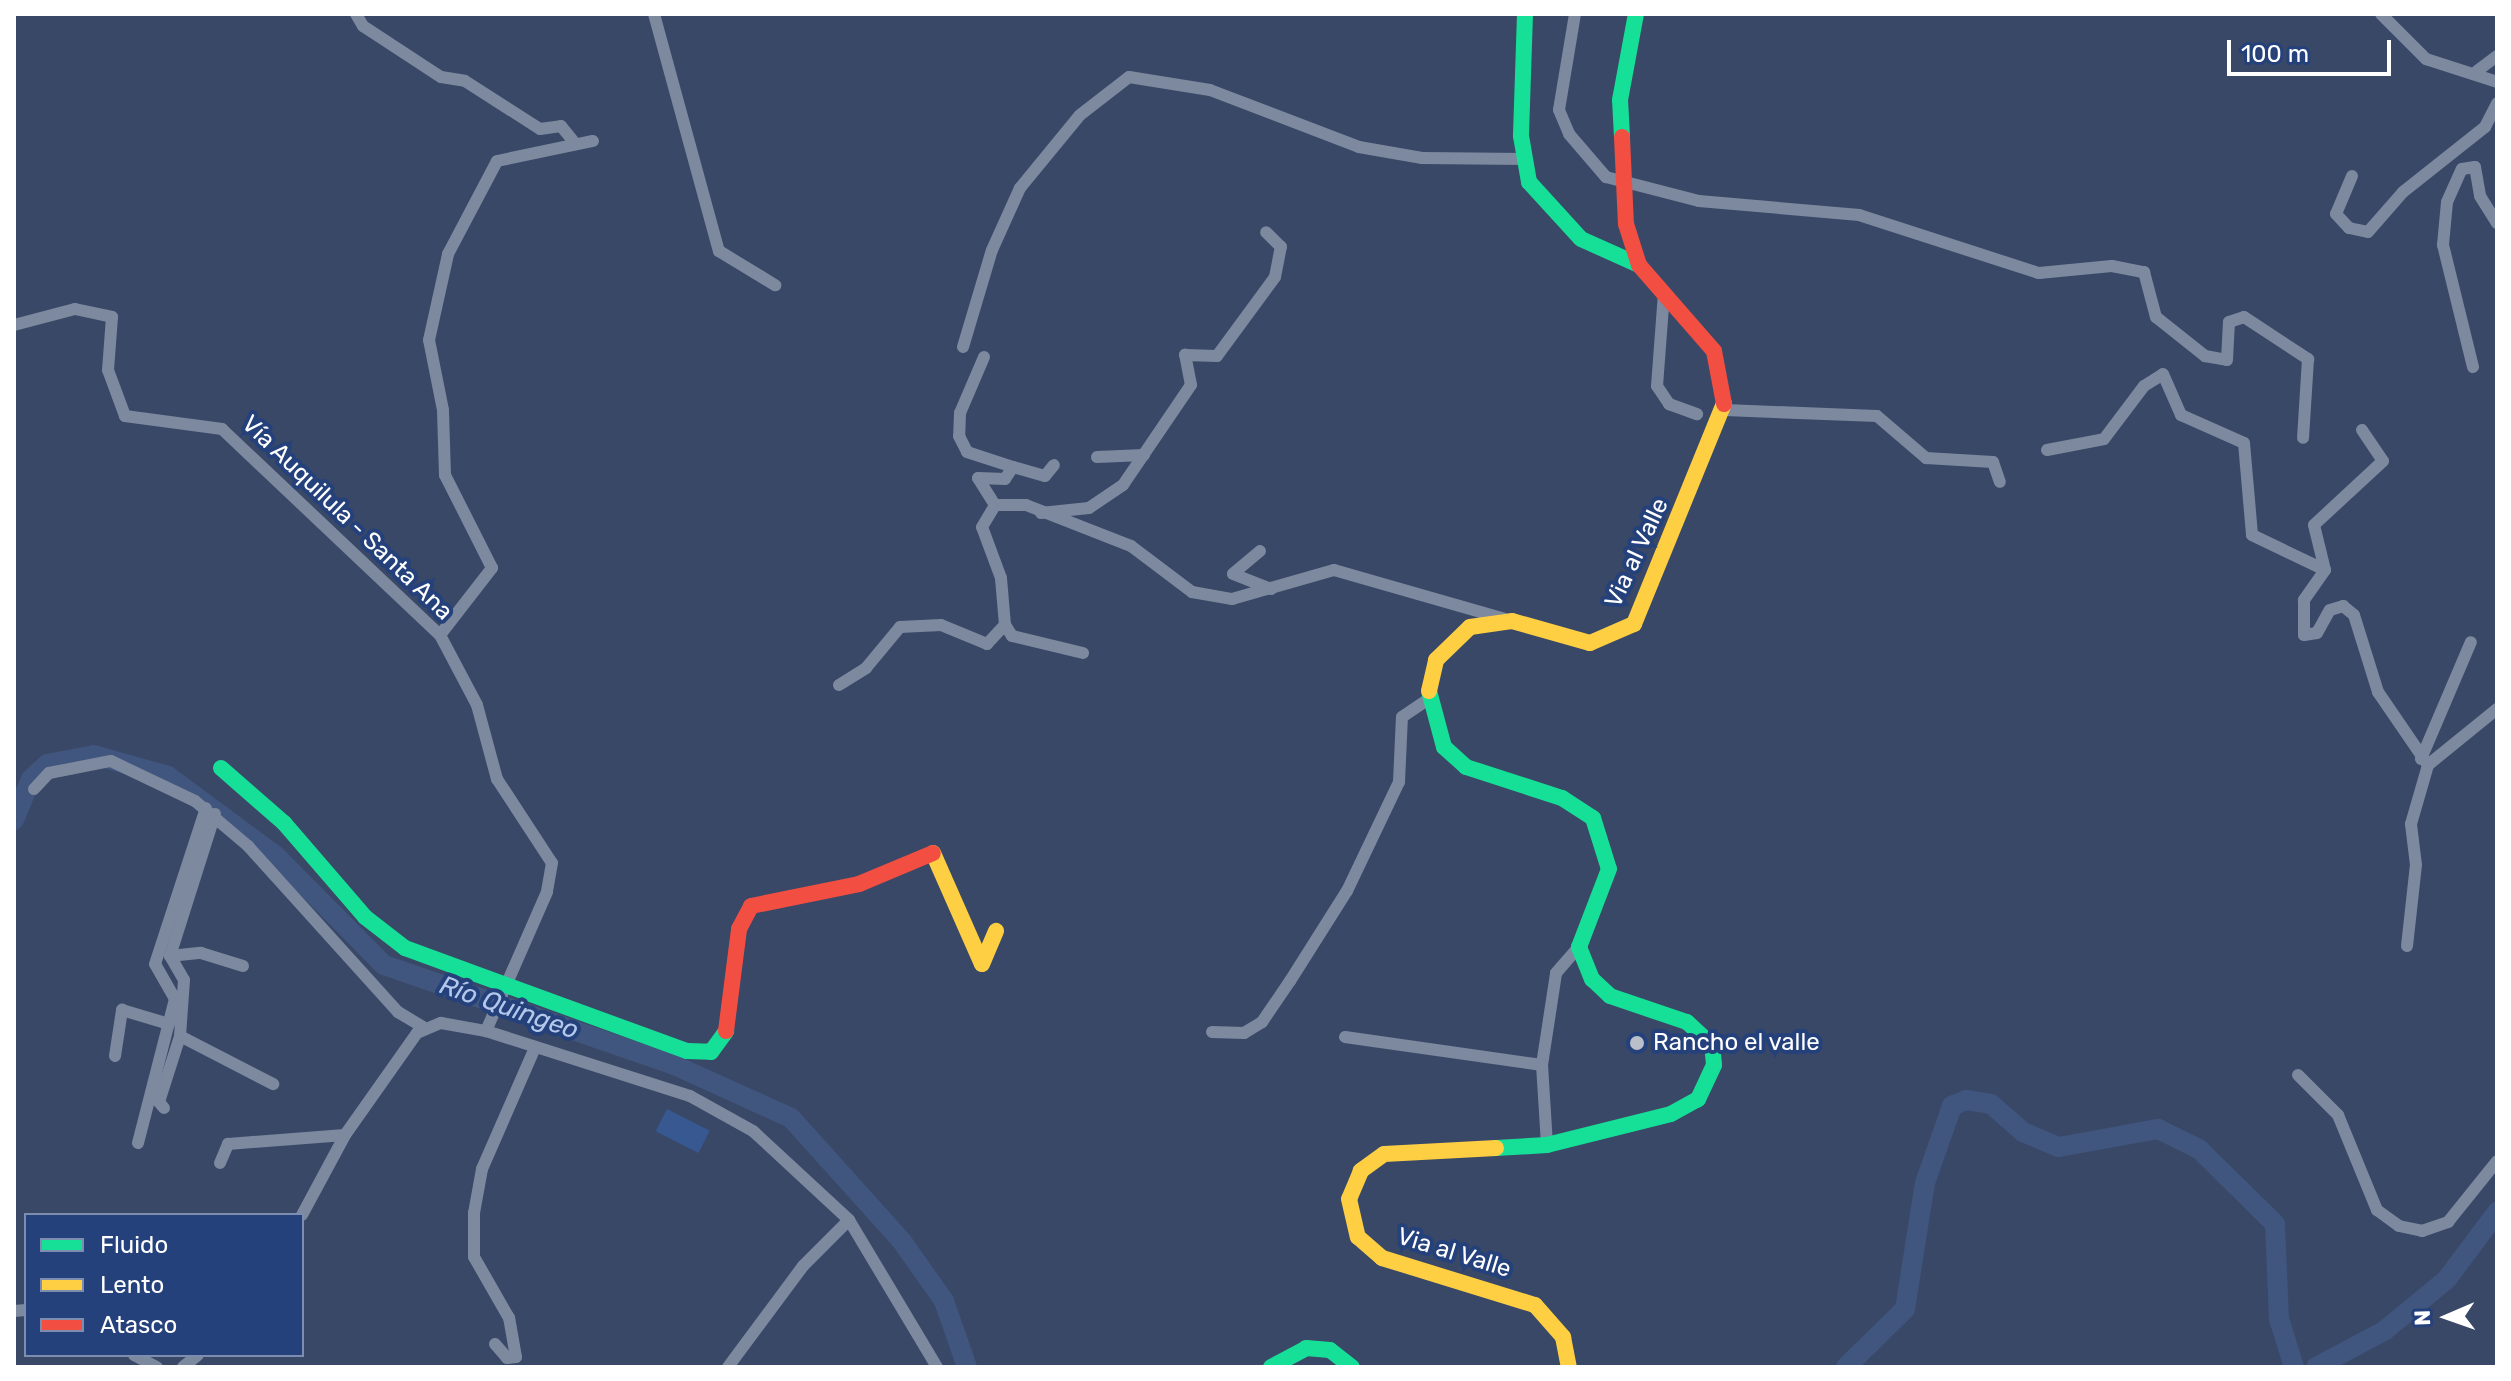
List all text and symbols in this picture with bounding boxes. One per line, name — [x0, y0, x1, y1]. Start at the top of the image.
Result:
scale bar — [2231, 24, 2395, 74]
text: 100 m — [2241, 40, 2309, 68]
street label: Vía Auquilula - Santa Ana — [235, 409, 459, 627]
street label: Via al Valle — [1599, 493, 1675, 613]
water label: Río Quingeo — [435, 970, 583, 1046]
place label: Rancho el valle — [1653, 1029, 1820, 1057]
marker: Rancho el valle — [1628, 1034, 1646, 1052]
legend — [24, 1213, 304, 1357]
street label: Via al Valle — [1393, 1222, 1515, 1284]
text: Fluido — [100, 1231, 168, 1259]
text: Lento — [100, 1271, 164, 1299]
north arrow — [2407, 1277, 2487, 1357]
text: N — [2409, 1309, 2436, 1326]
text: Atasco — [100, 1311, 177, 1339]

